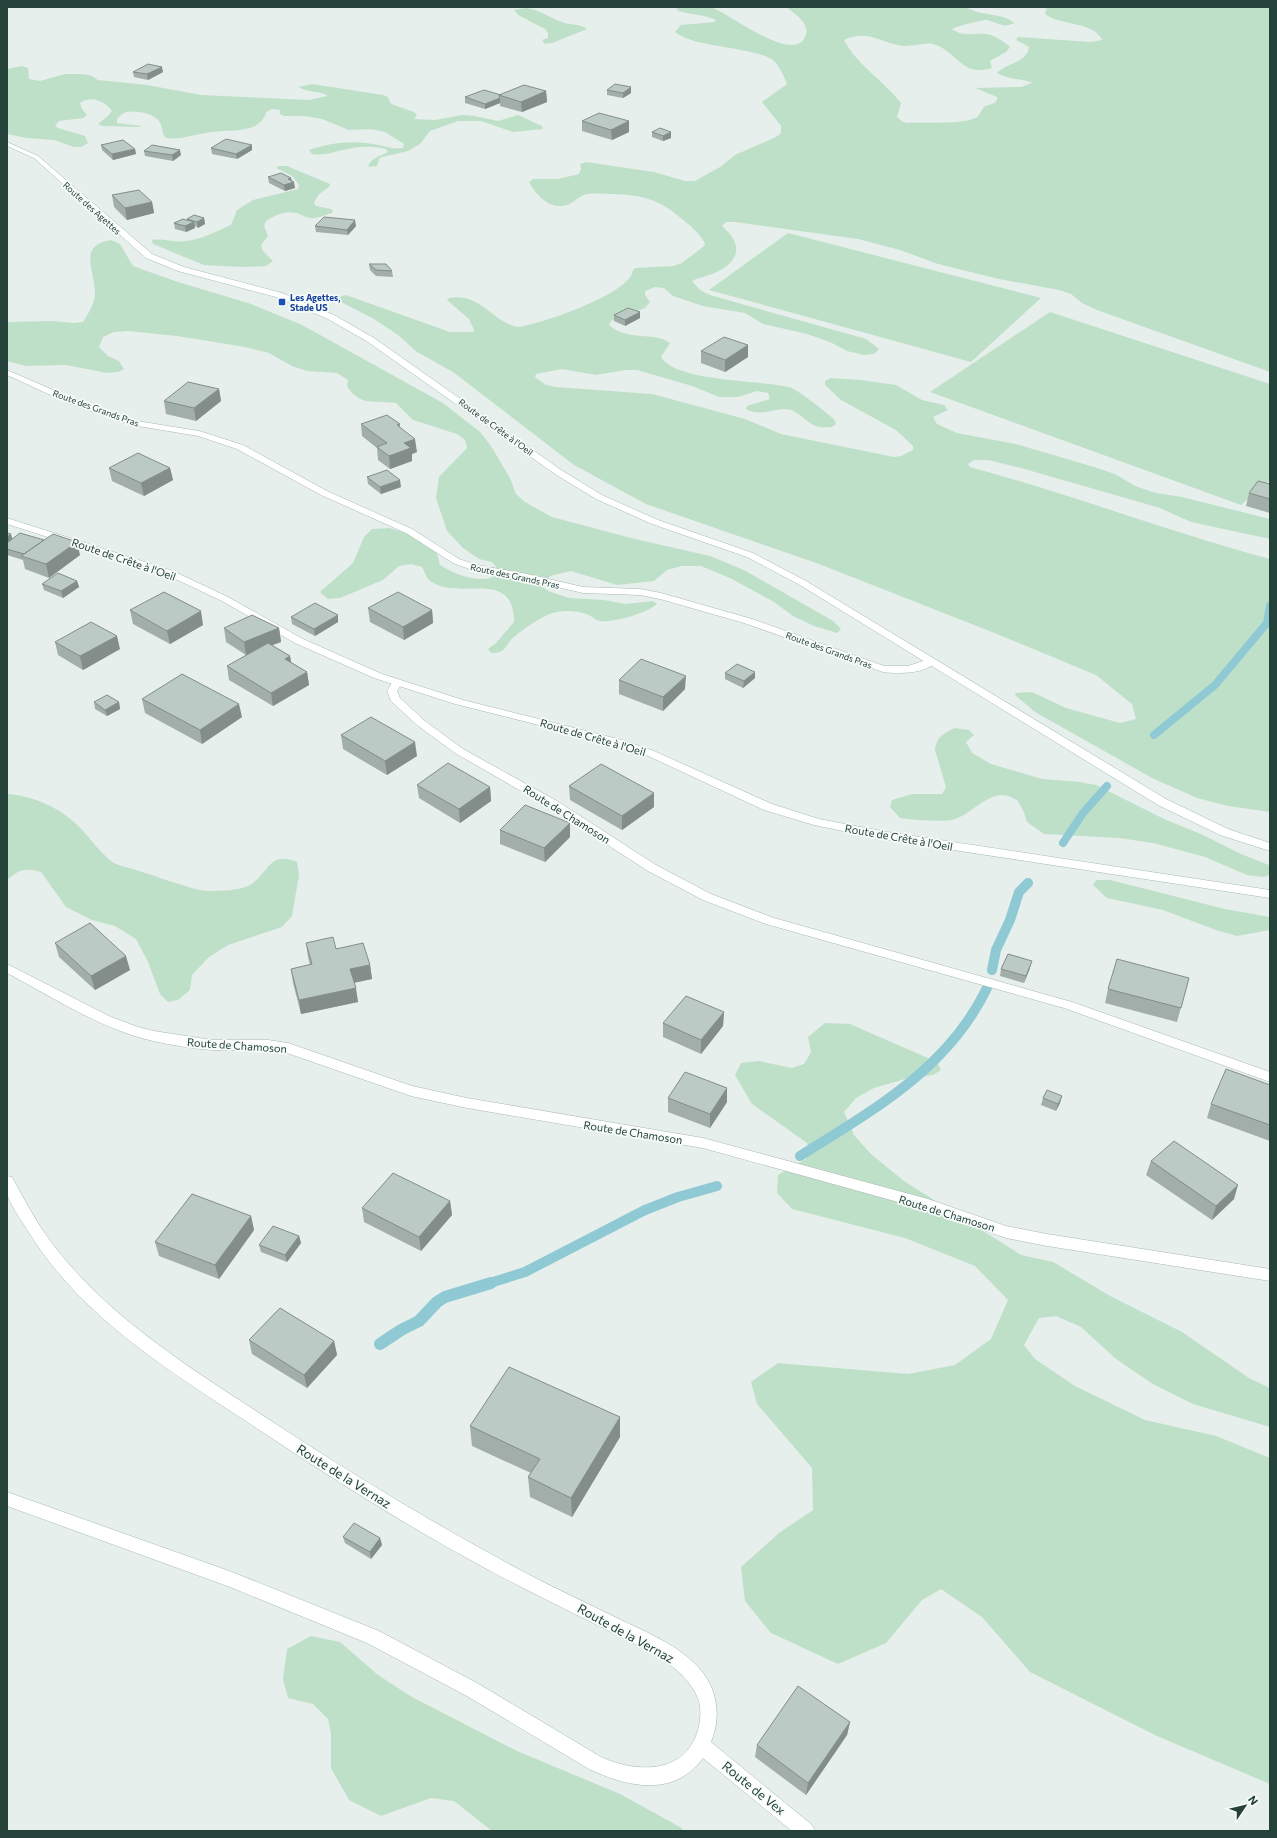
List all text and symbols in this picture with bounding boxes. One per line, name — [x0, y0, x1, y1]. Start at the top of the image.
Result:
street label: Route des Agettes — [61, 179, 123, 237]
place label: Les Agettes, Stade US — [290, 292, 340, 313]
marker: Les Agettes, Stade US — [277, 297, 287, 307]
street label: Route des Grands Pras — [51, 387, 141, 429]
street label: Route de Crête à l'Oeil — [457, 396, 535, 458]
street label: Route de Crête à l'Oeil — [70, 535, 178, 583]
street label: Route des Grands Pras — [469, 561, 561, 591]
street label: Route des Grands Pras — [784, 629, 874, 671]
street label: Route de Crête à l'Oeil — [539, 716, 647, 758]
street label: Route de Chamoson — [521, 782, 613, 846]
street label: Route de Crête à l'Oeil — [844, 821, 954, 853]
street label: Route de Chamoson — [187, 1035, 287, 1055]
street label: Route de Chamoson — [583, 1118, 683, 1146]
street label: Route de Chamoson — [897, 1192, 997, 1234]
street label: Route de la Vernaz — [294, 1441, 394, 1511]
street label: Route de la Vernaz — [575, 1600, 677, 1666]
street label: Route de Vex — [719, 1758, 789, 1818]
north arrow — [1225, 1786, 1265, 1826]
text: N — [1246, 1793, 1261, 1807]

